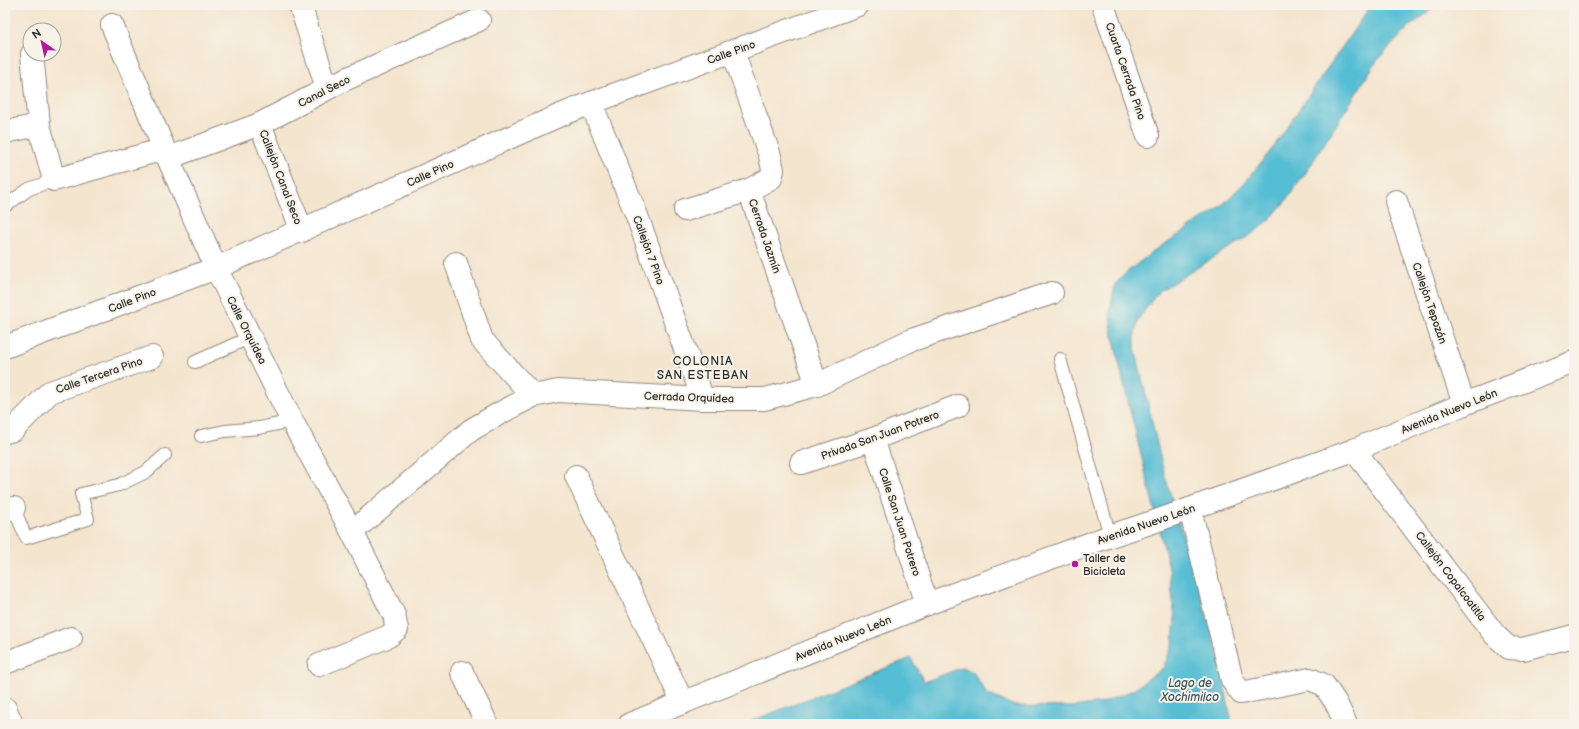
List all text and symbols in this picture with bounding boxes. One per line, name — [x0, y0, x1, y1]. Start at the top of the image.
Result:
street label: Cuarta Cerrada Pino — [1103, 21, 1148, 122]
north arrow — [22, 22, 62, 62]
text: N — [30, 26, 44, 42]
street label: Calle Pino — [705, 38, 757, 67]
street label: Canal Seco — [296, 73, 353, 110]
street label: Callejón Canal Seco — [256, 128, 305, 226]
street label: Calle Pino — [405, 157, 456, 190]
street label: Cerrada Jazmín — [746, 197, 783, 275]
street label: Callejón 7 Pino — [630, 214, 667, 287]
street label: Callejón Tepozán — [1410, 261, 1450, 346]
street label: Calle Pino — [106, 285, 158, 316]
street label: Calle Orquídea — [224, 294, 269, 366]
district label: COLONIA SAN ESTEBAN — [657, 354, 749, 383]
street label: Calle Tercera Pino — [54, 355, 144, 396]
street label: Avenida Nuevo León — [1399, 386, 1499, 437]
street label: Cerrada Orquídea — [644, 389, 734, 406]
street label: Privada San Juan Potrero — [819, 408, 941, 463]
street label: Calle San Juan Potrero — [876, 466, 923, 578]
street label: Avenida Nuevo León — [1096, 502, 1197, 547]
street label: Callejón Copalcoatitla — [1413, 529, 1489, 624]
place label: Taller de Bicicleta — [1083, 552, 1126, 578]
marker: Taller de Bicicleta — [1070, 559, 1080, 569]
street label: Avenida Nuevo León — [793, 613, 893, 664]
water label: Lago de Xochimilco — [1160, 676, 1219, 705]

